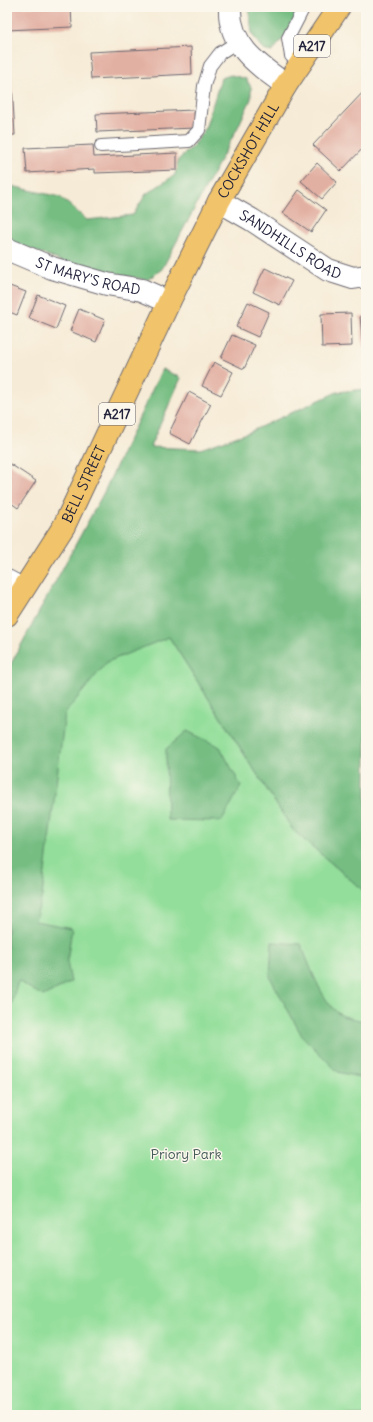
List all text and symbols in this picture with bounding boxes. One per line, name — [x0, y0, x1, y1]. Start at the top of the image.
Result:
road number: A217 — [294, 35, 330, 57]
street label: COCKSHOT HILL — [213, 99, 283, 202]
street label: SANDHILLS ROAD — [236, 206, 344, 283]
street label: ST MARY'S ROAD — [33, 253, 142, 299]
road number: A217 — [99, 403, 135, 425]
street label: BELL STREET — [58, 442, 110, 526]
park label: Priory Park — [150, 1145, 222, 1163]

